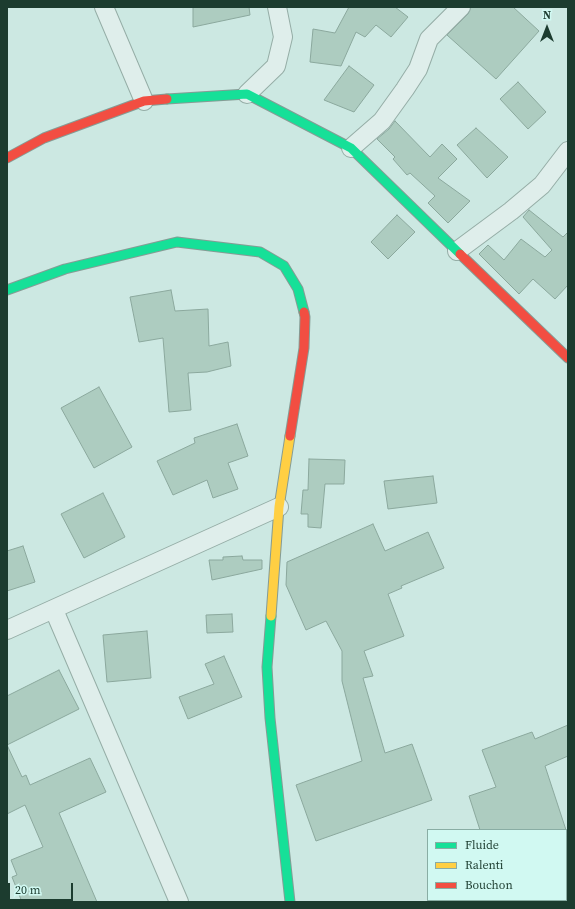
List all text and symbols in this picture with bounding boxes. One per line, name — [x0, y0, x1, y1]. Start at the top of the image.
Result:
north arrow — [527, 8, 567, 48]
text: N — [543, 8, 551, 23]
legend — [427, 829, 567, 901]
text: Fluide — [465, 837, 499, 853]
text: Ralenti — [465, 857, 503, 873]
scale bar — [10, 875, 75, 901]
text: Bouchon — [465, 877, 513, 893]
text: 20 m — [15, 882, 41, 898]

